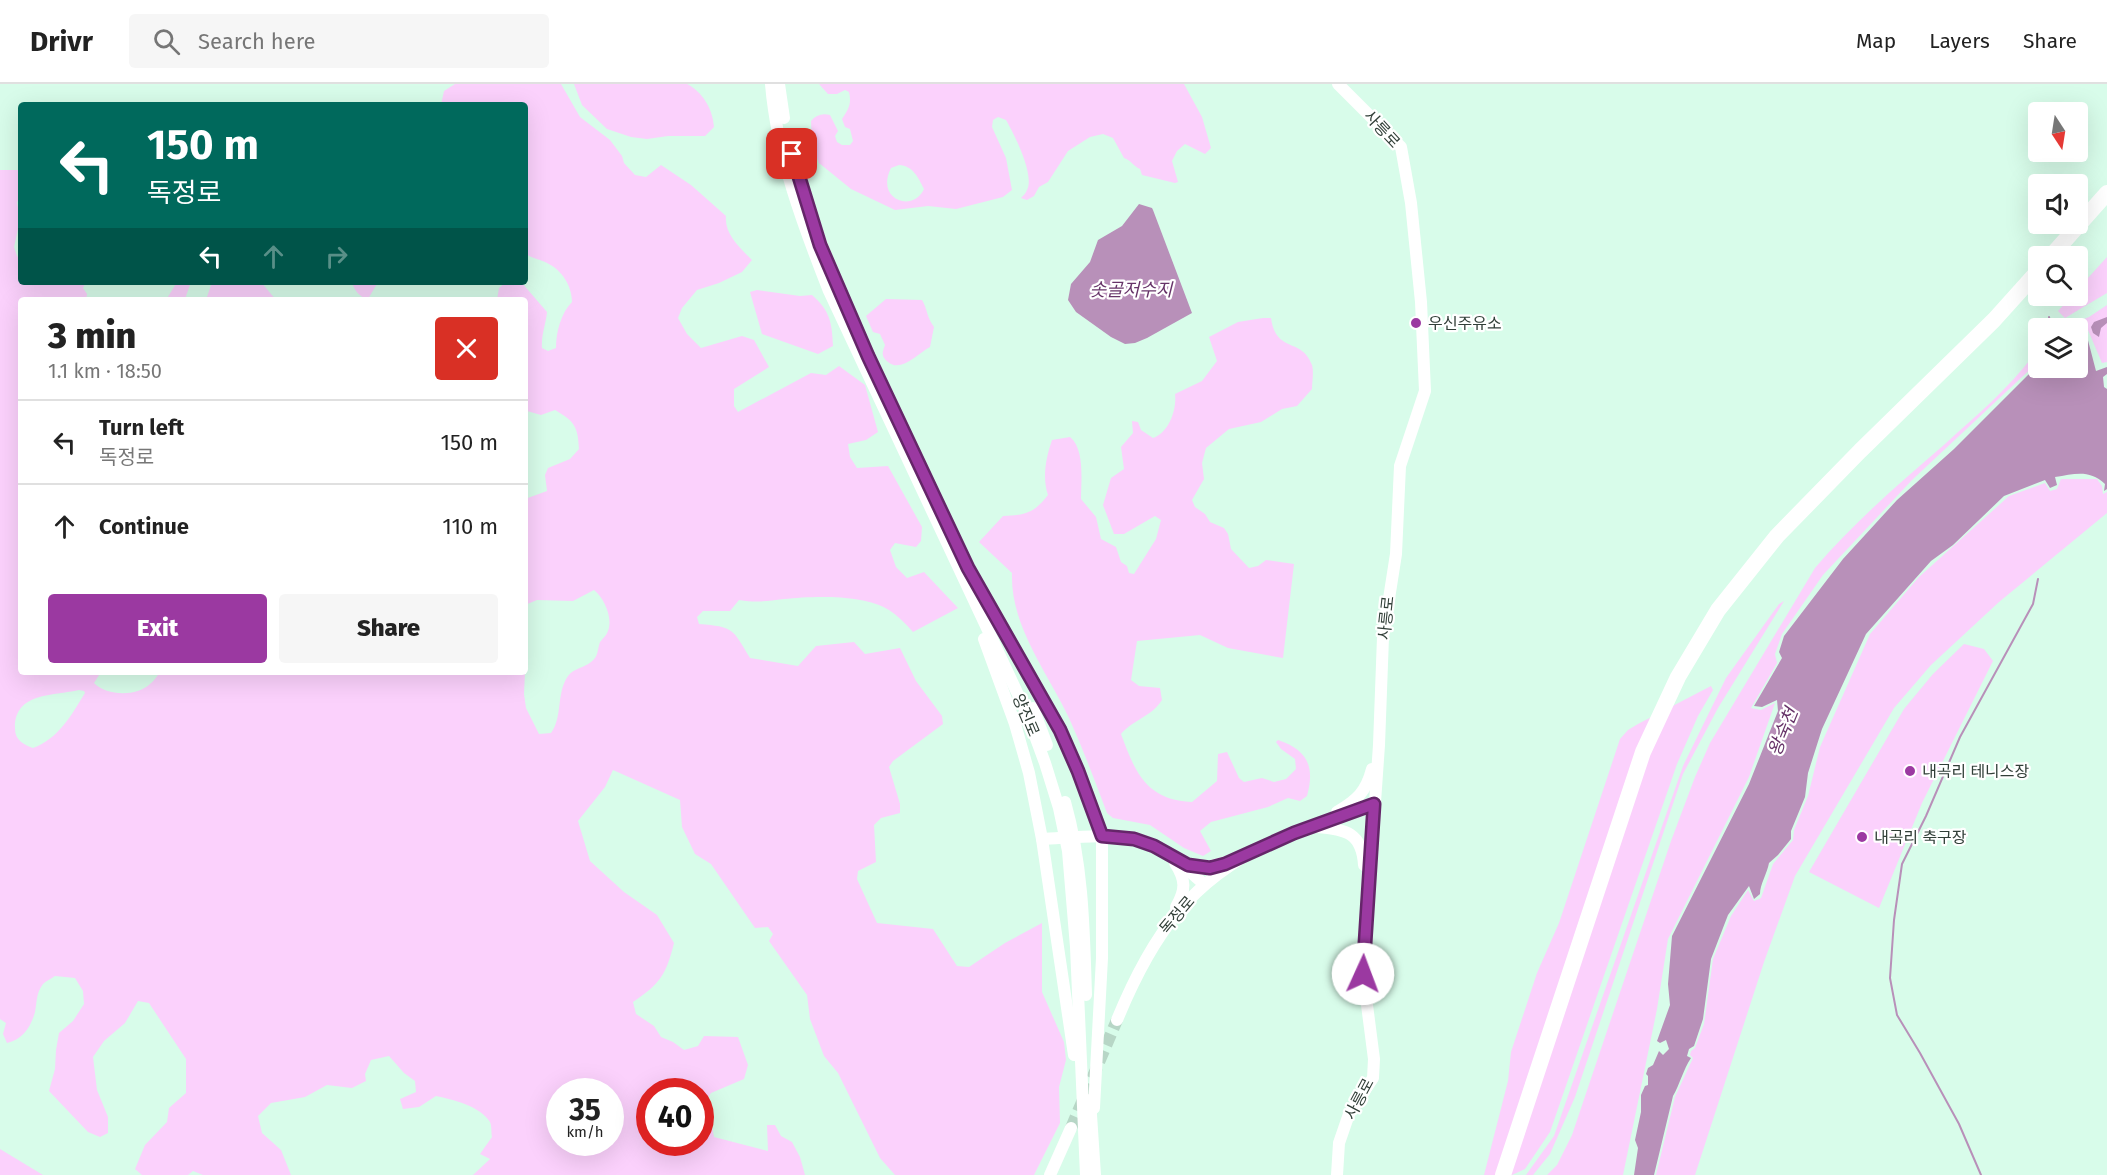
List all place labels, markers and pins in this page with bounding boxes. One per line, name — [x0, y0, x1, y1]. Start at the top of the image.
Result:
pin — [766, 128, 817, 179]
place label: 우신주유소 — [1428, 314, 1502, 333]
marker: 우신주유소 — [1409, 316, 1423, 330]
place label: 내곡리 테니스장 — [1922, 762, 2030, 781]
marker: 내곡리 테니스장 — [1903, 764, 1917, 778]
place label: 내곡리 축구장 — [1874, 828, 1967, 847]
marker: 내곡리 축구장 — [1855, 830, 1869, 844]

